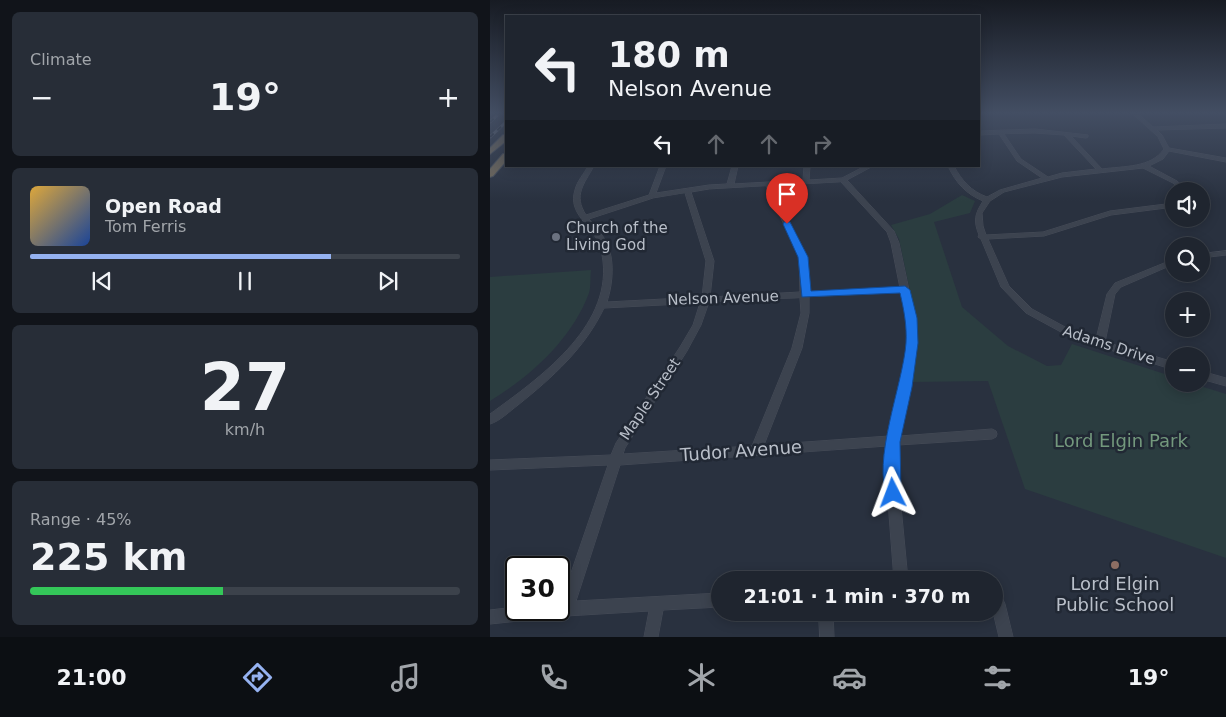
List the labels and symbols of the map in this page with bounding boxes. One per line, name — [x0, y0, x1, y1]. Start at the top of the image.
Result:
pin — [766, 173, 808, 224]
place label: Church of the Living God — [566, 219, 668, 254]
marker: Church of the Living God — [550, 231, 562, 243]
street label: Nelson Avenue — [667, 287, 779, 309]
street label: Adams Drive — [1061, 322, 1157, 368]
street label: Maple Street — [616, 354, 684, 444]
park label: Lord Elgin Park — [1054, 430, 1188, 451]
street label: Tudor Avenue — [678, 436, 803, 465]
position arrow — [866, 466, 918, 518]
speed limit sign: 30 — [505, 556, 570, 621]
marker: Lord Elgin Public School — [1109, 559, 1121, 571]
place label: Lord Elgin Public School — [1056, 573, 1174, 615]

